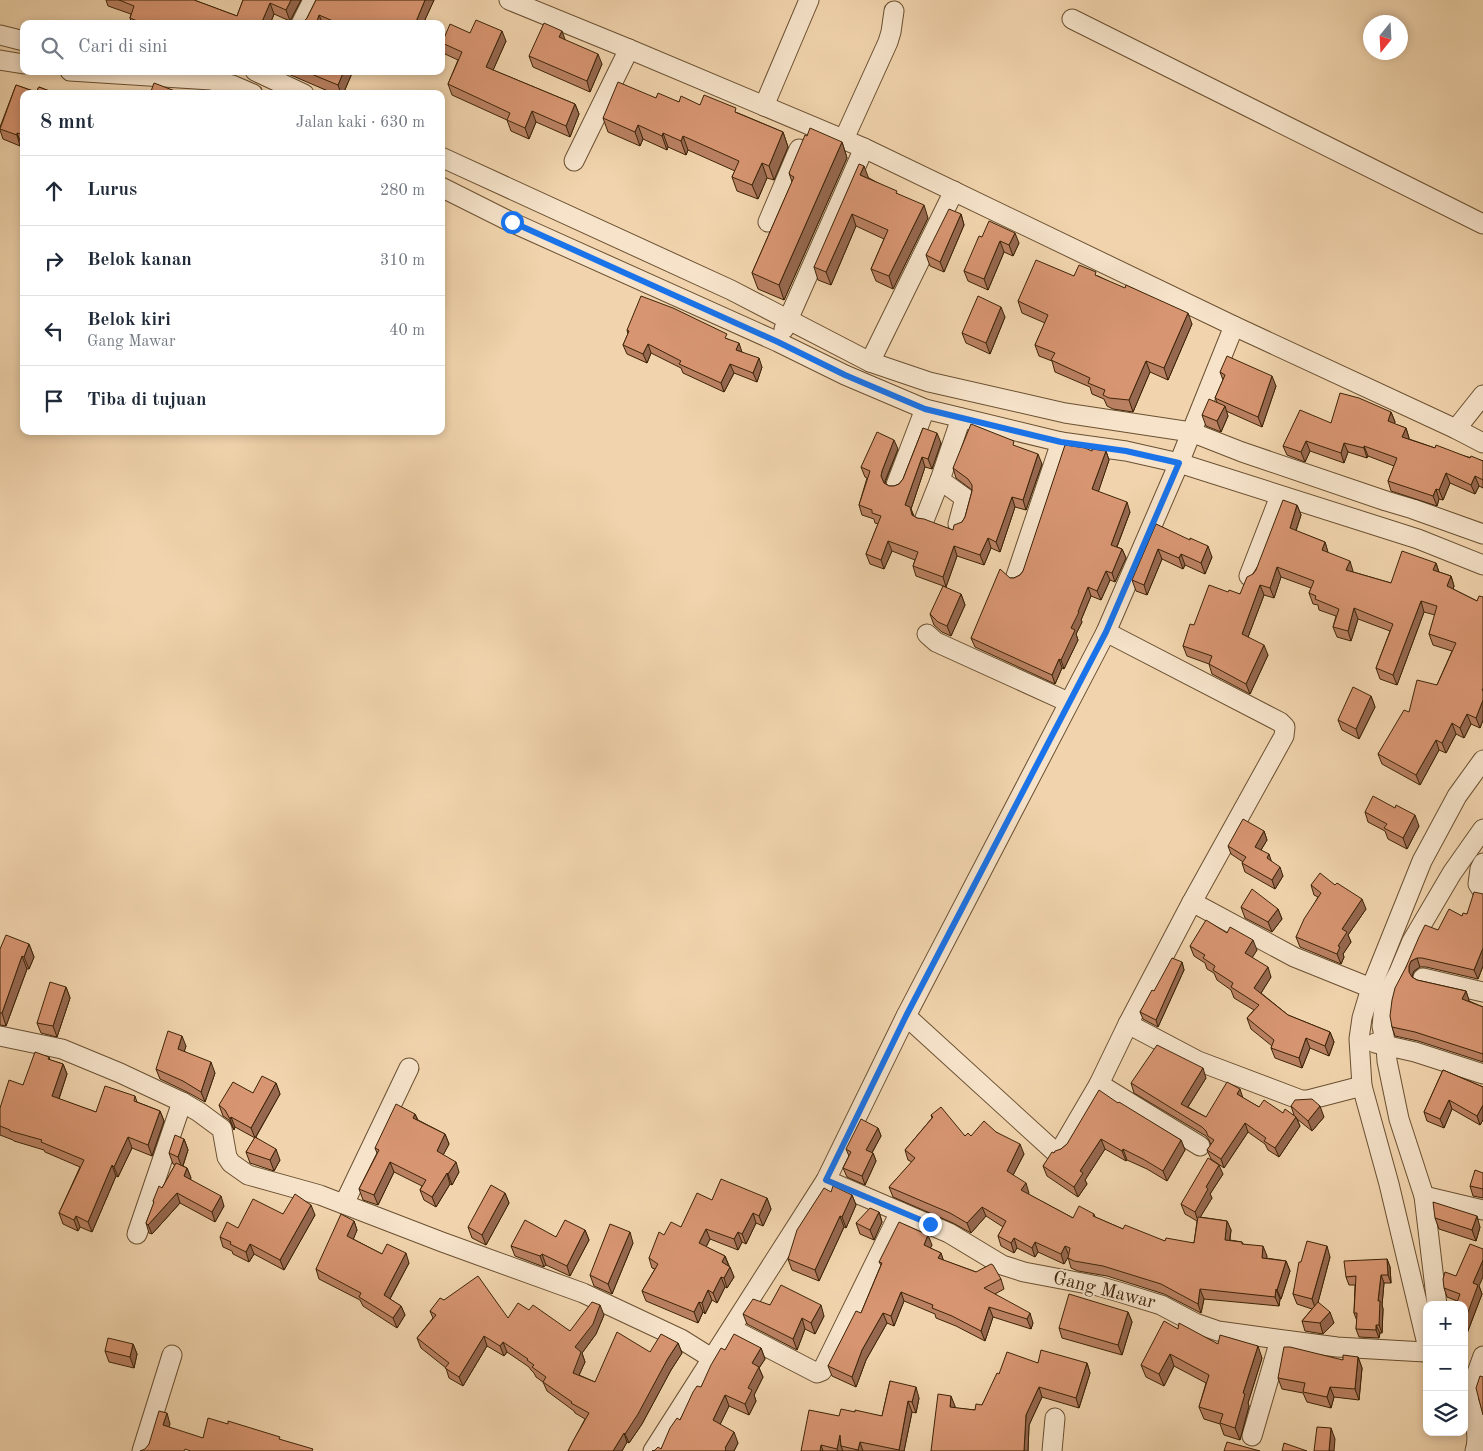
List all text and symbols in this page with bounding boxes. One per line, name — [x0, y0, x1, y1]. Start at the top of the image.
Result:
north arrow — [1363, 15, 1408, 60]
search box — [20, 20, 445, 75]
icon: search — [38, 34, 66, 62]
text: Cari di sini — [78, 38, 168, 57]
text: 8 mnt — [40, 112, 94, 133]
text: Jalan kaki · 630 m — [296, 115, 425, 131]
icon: ahead — [40, 177, 68, 205]
text: Lurus — [87, 181, 137, 200]
text: 280 m — [380, 183, 425, 199]
route start — [501, 211, 524, 234]
icon: right — [40, 247, 68, 275]
text: Belok kanan — [87, 251, 192, 270]
text: 310 m — [380, 253, 425, 269]
text: Belok kiri — [87, 311, 171, 330]
icon: left — [40, 317, 68, 345]
text: 40 m — [389, 323, 425, 339]
text: Gang Mawar — [87, 334, 175, 350]
icon: arrive — [40, 387, 68, 415]
text: Tiba di tujuan — [87, 391, 207, 410]
route end — [919, 1213, 942, 1236]
street label: Gang Mawar — [1051, 1269, 1157, 1313]
map controls — [1423, 1301, 1468, 1436]
button: + — [1423, 1301, 1468, 1346]
button: − — [1423, 1346, 1468, 1391]
button: layers — [1423, 1391, 1468, 1436]

